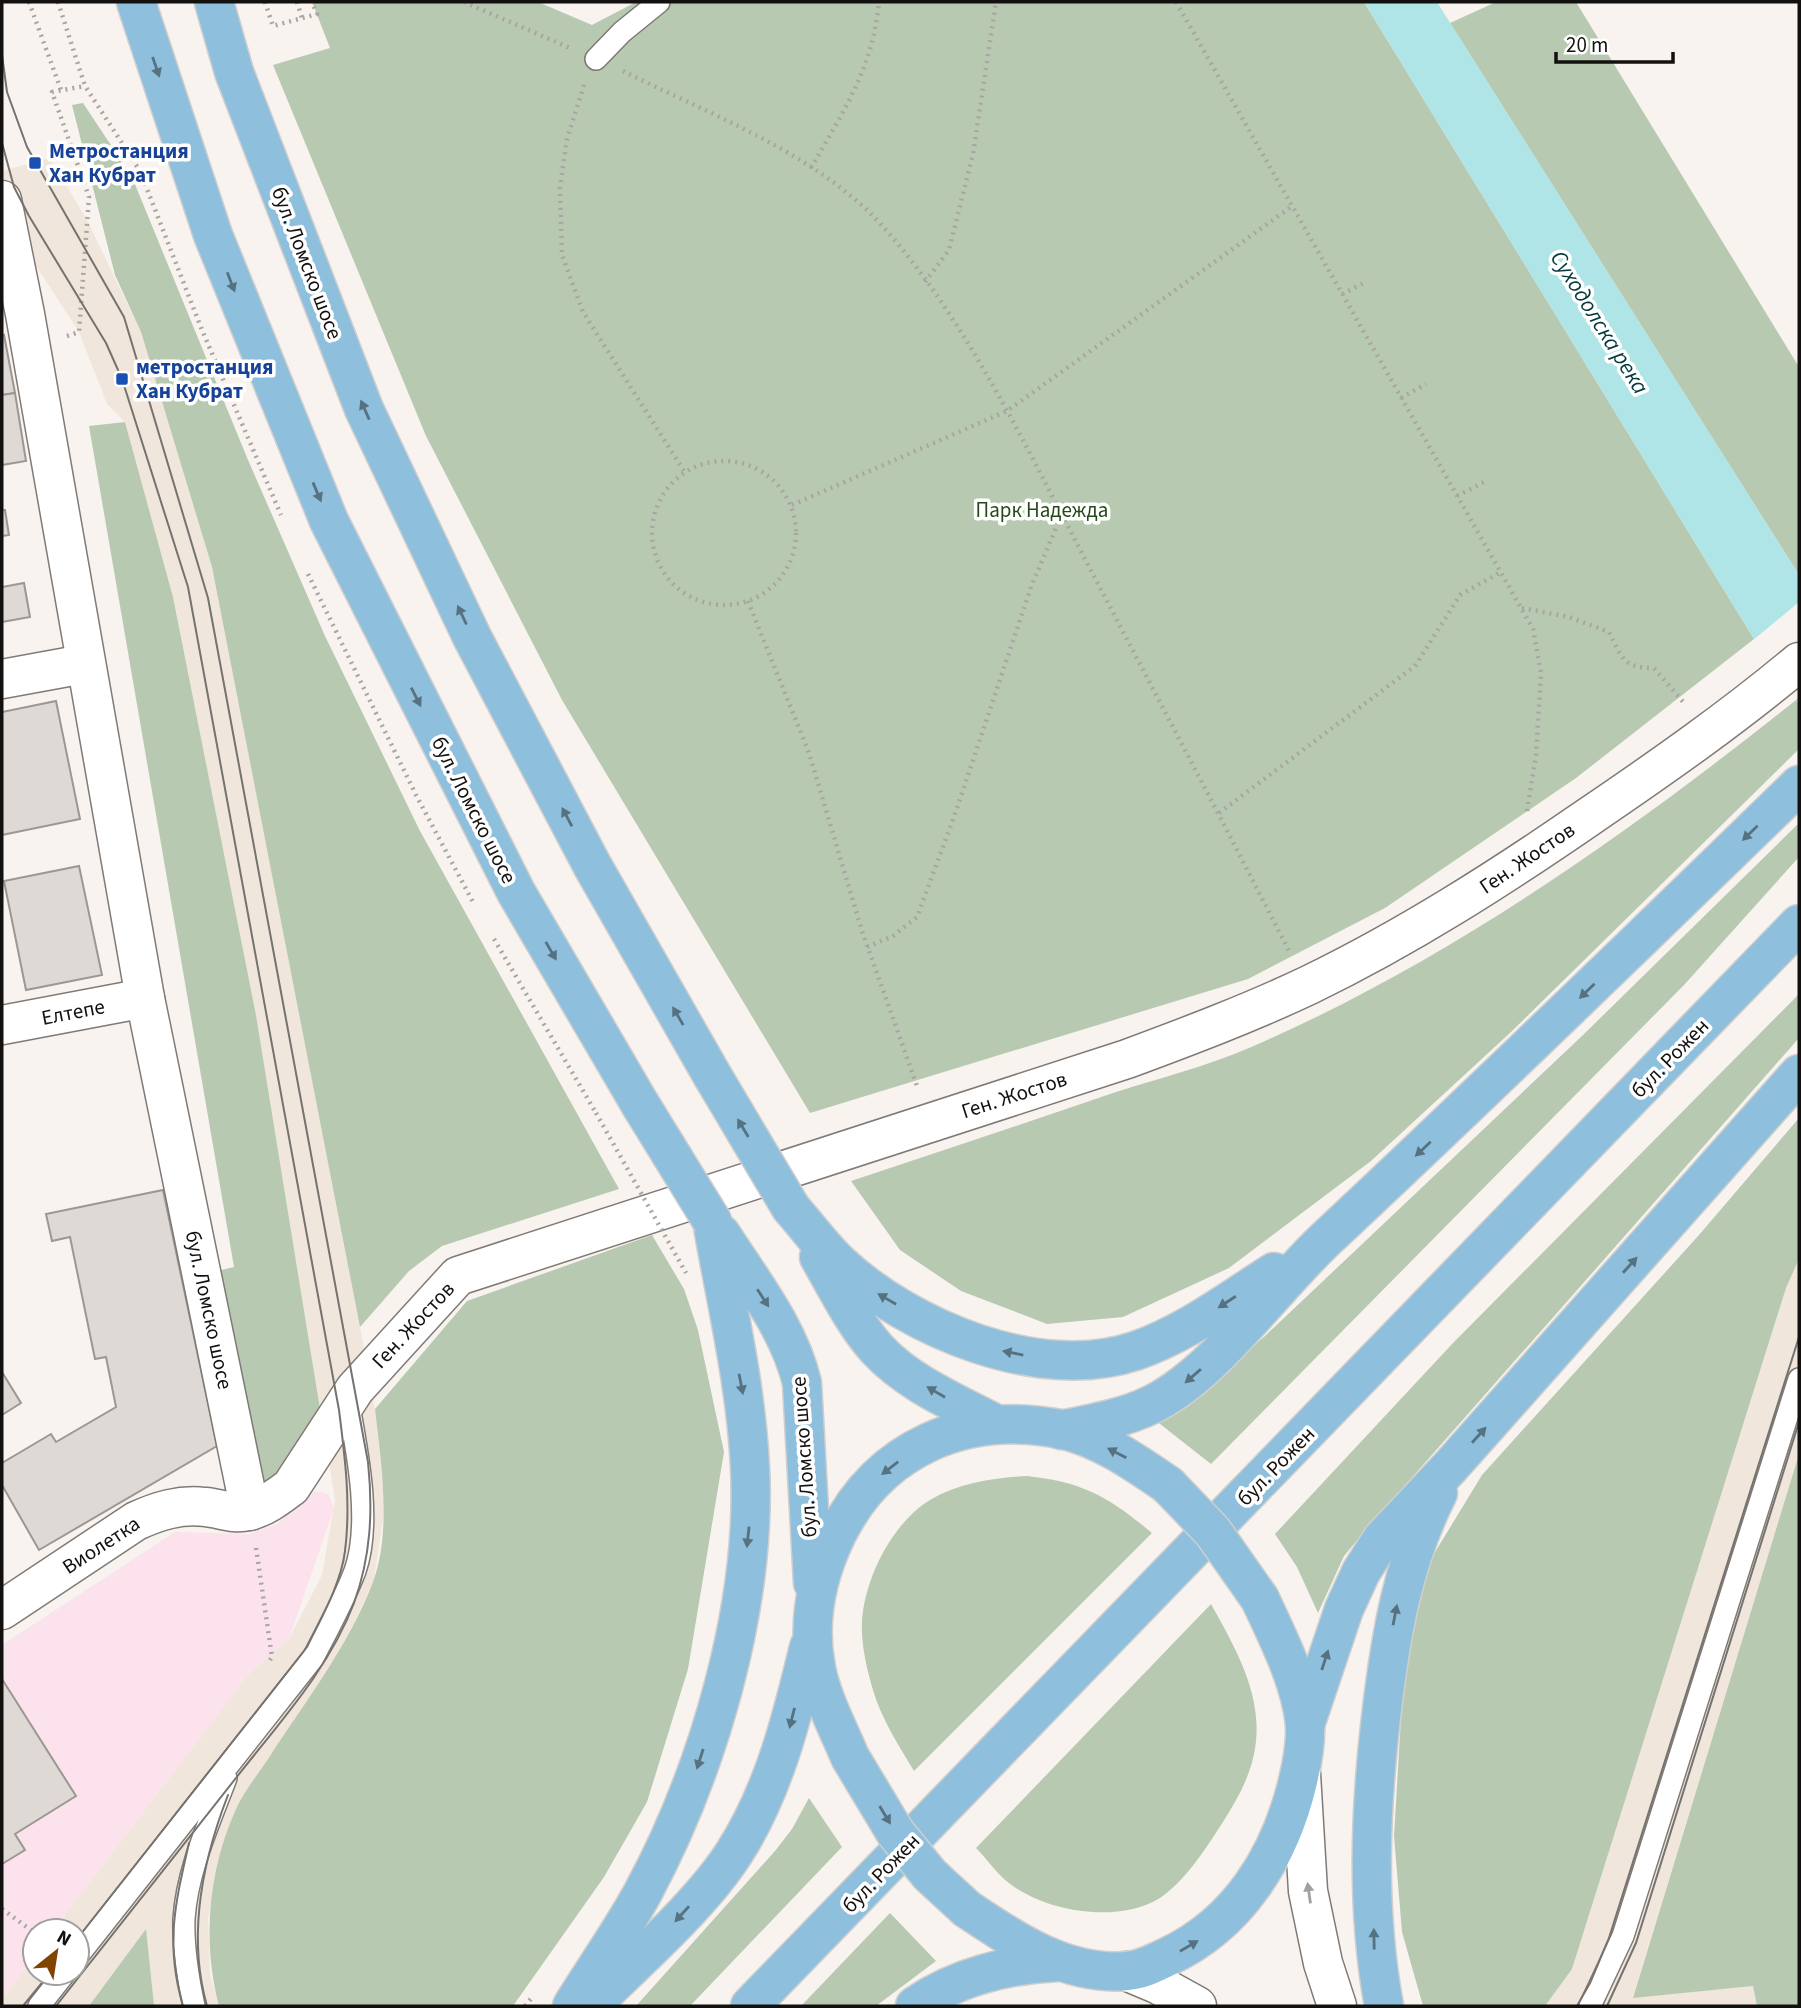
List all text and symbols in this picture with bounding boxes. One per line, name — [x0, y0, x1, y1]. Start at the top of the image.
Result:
scale bar — [1556, 21, 1673, 65]
text: 20 m — [1566, 30, 1608, 60]
one-way arrow — [151, 57, 162, 78]
place label: Метростанция Хан Кубрат — [49, 136, 189, 190]
marker: Метростанция Хан Кубрат — [27, 155, 43, 171]
street label: бул. Ломско шосе — [264, 182, 350, 344]
water label: Суходолска река — [1542, 244, 1657, 400]
one-way arrow — [226, 271, 237, 292]
place label: метростанция Хан Кубрат — [136, 352, 274, 406]
marker: метростанция Хан Кубрат — [114, 371, 130, 387]
one-way arrow — [359, 399, 370, 420]
one-way arrow — [312, 482, 323, 503]
park label: Парк Надежда — [976, 495, 1108, 525]
one-way arrow — [456, 605, 467, 626]
one-way arrow — [410, 687, 422, 707]
street label: бул. Ломско шосе — [424, 731, 524, 889]
one-way arrow — [561, 807, 572, 827]
street label: Ген. Жостов — [1473, 815, 1581, 901]
one-way arrow — [1742, 824, 1759, 841]
one-way arrow — [544, 941, 557, 960]
one-way arrow — [1579, 983, 1596, 999]
street label: Елтепе — [39, 991, 107, 1033]
one-way arrow — [672, 1006, 684, 1025]
street label: бул. Рожен — [1624, 1011, 1716, 1105]
street label: Ген. Жостов — [957, 1064, 1071, 1126]
one-way arrow — [737, 1119, 750, 1138]
one-way arrow — [1415, 1141, 1432, 1157]
street label: бул. Ломско шосе — [178, 1228, 240, 1392]
one-way arrow — [1622, 1256, 1638, 1274]
street label: Ген. Жостов — [365, 1275, 461, 1375]
one-way arrow — [756, 1289, 769, 1308]
one-way arrow — [877, 1293, 896, 1305]
one-way arrow — [1217, 1296, 1236, 1309]
one-way arrow — [1002, 1348, 1024, 1359]
one-way arrow — [1184, 1368, 1202, 1384]
one-way arrow — [736, 1373, 747, 1395]
street label: бул. Ломско шосе — [783, 1376, 825, 1538]
one-way arrow — [926, 1386, 945, 1398]
street label: бул. Рожен — [1230, 1419, 1322, 1513]
one-way arrow — [1471, 1426, 1487, 1444]
one-way arrow — [1107, 1447, 1127, 1458]
one-way arrow — [881, 1460, 899, 1475]
street label: Виолетка — [56, 1509, 146, 1581]
one-way arrow — [742, 1527, 753, 1549]
one-way arrow — [1390, 1604, 1401, 1626]
one-way arrow — [1320, 1649, 1331, 1670]
one-way arrow — [786, 1707, 797, 1729]
one-way arrow — [694, 1749, 705, 1770]
one-way arrow — [879, 1806, 892, 1825]
street label: бул. Рожен — [835, 1826, 927, 1920]
one-way arrow — [1303, 1881, 1314, 1903]
one-way arrow — [674, 1905, 690, 1923]
north arrow — [21, 1917, 91, 1987]
text: N — [52, 1924, 76, 1953]
one-way arrow — [1368, 1928, 1380, 1950]
one-way arrow — [1179, 1940, 1199, 1952]

